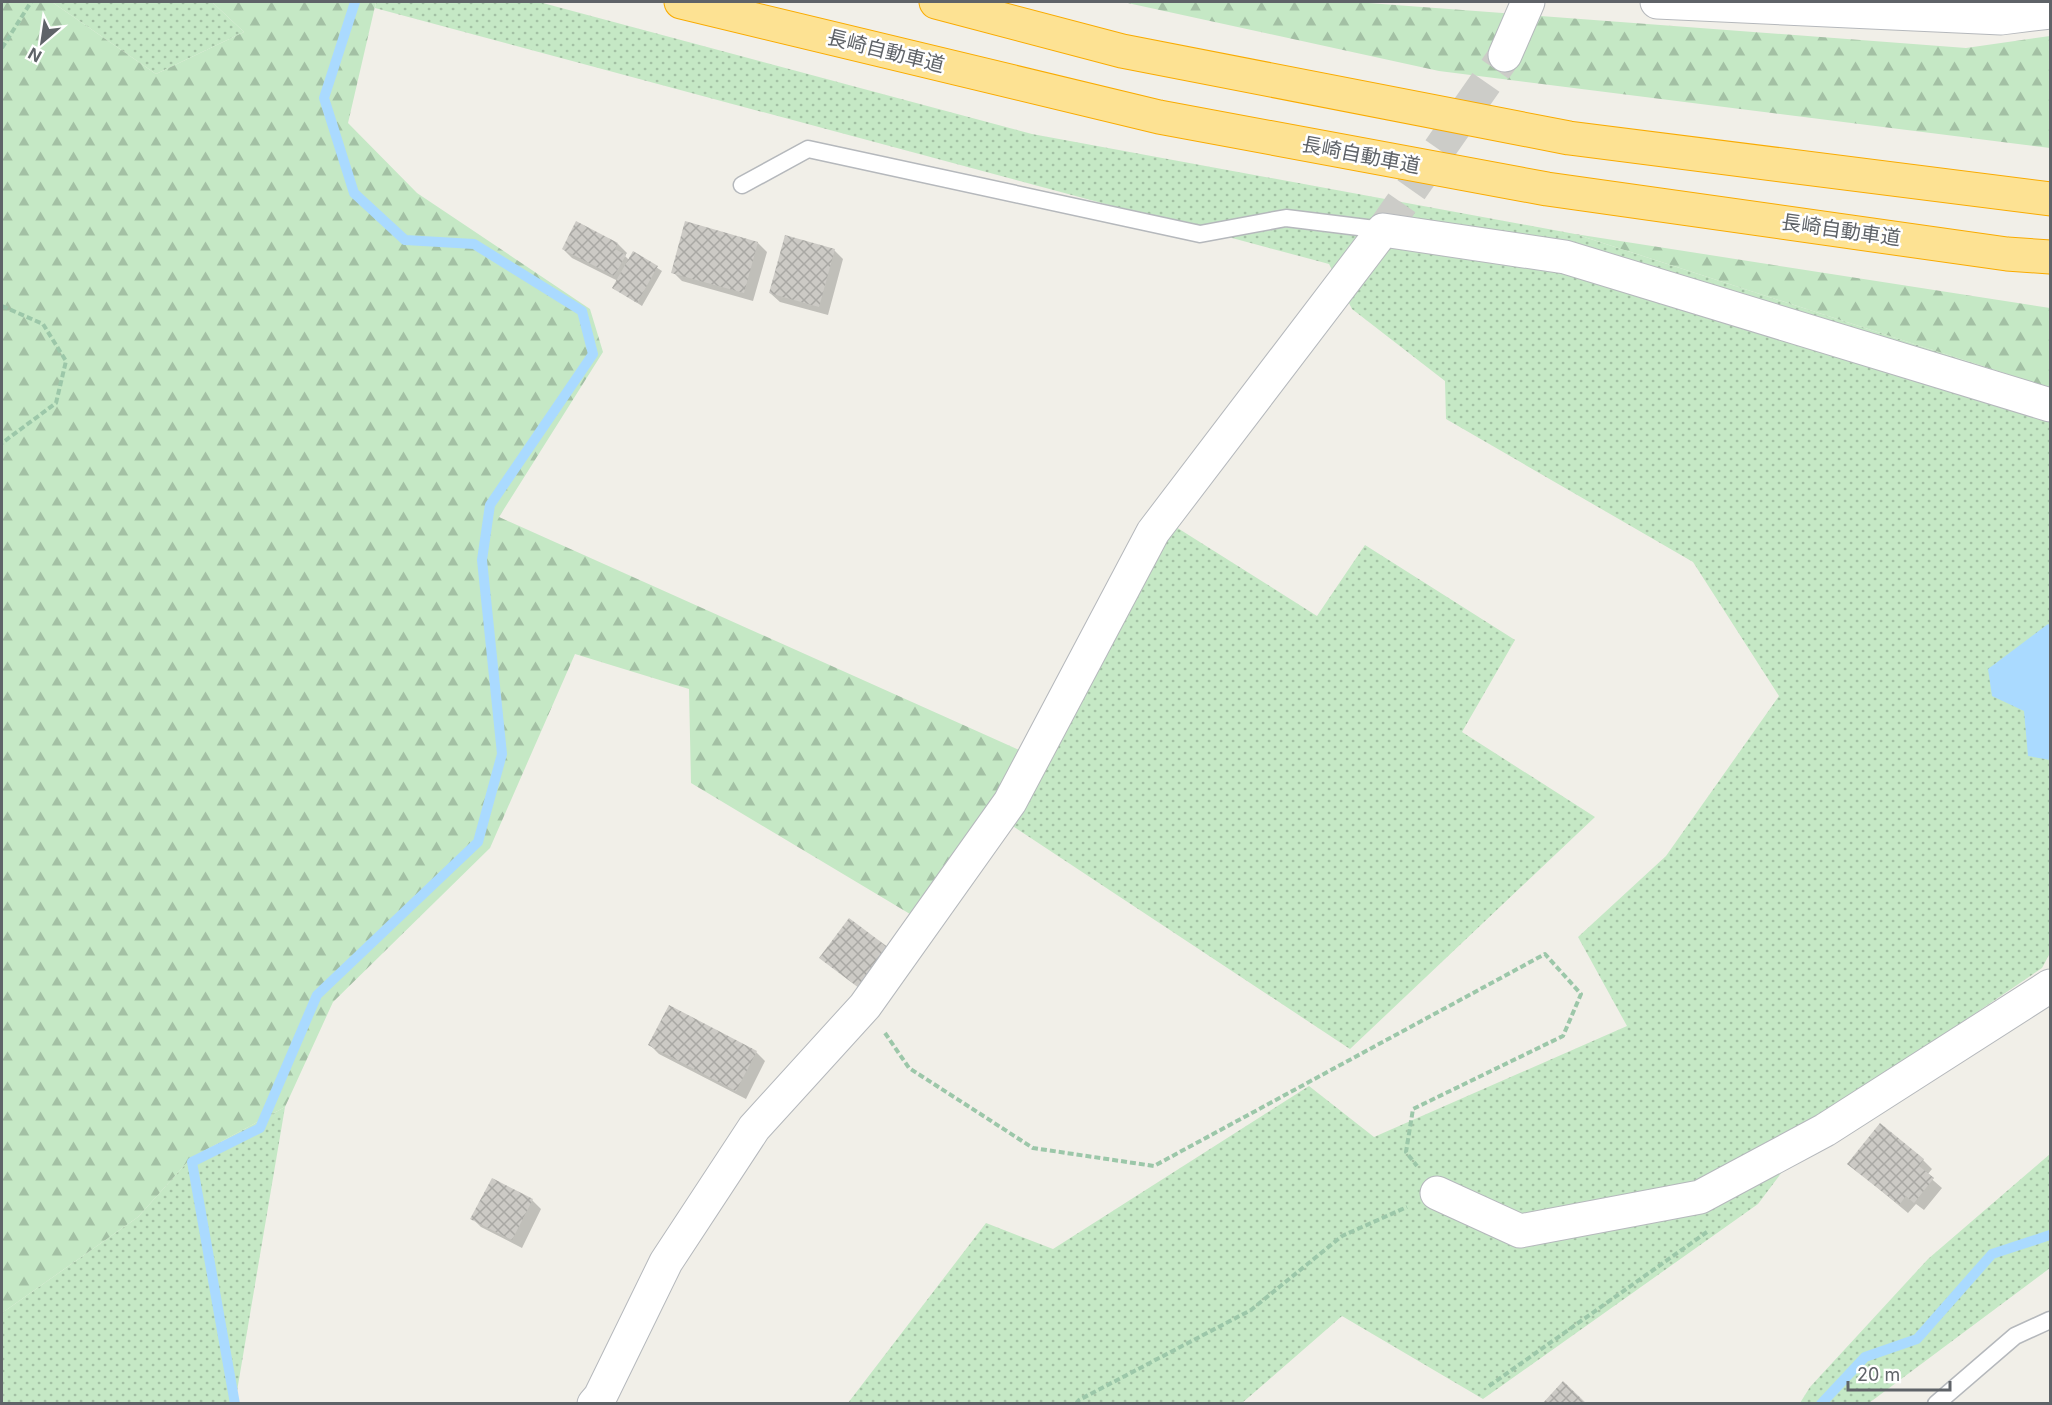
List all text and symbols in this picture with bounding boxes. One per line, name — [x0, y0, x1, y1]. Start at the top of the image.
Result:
north arrow — [12, 12, 72, 72]
street label: 長崎自動車道 — [825, 25, 947, 77]
text: N — [25, 43, 45, 67]
street label: 長崎自動車道 — [1300, 132, 1422, 178]
street label: 長崎自動車道 — [1780, 210, 1902, 250]
scale bar — [1848, 1354, 1950, 1392]
text: 20 m — [1857, 1364, 1900, 1385]

